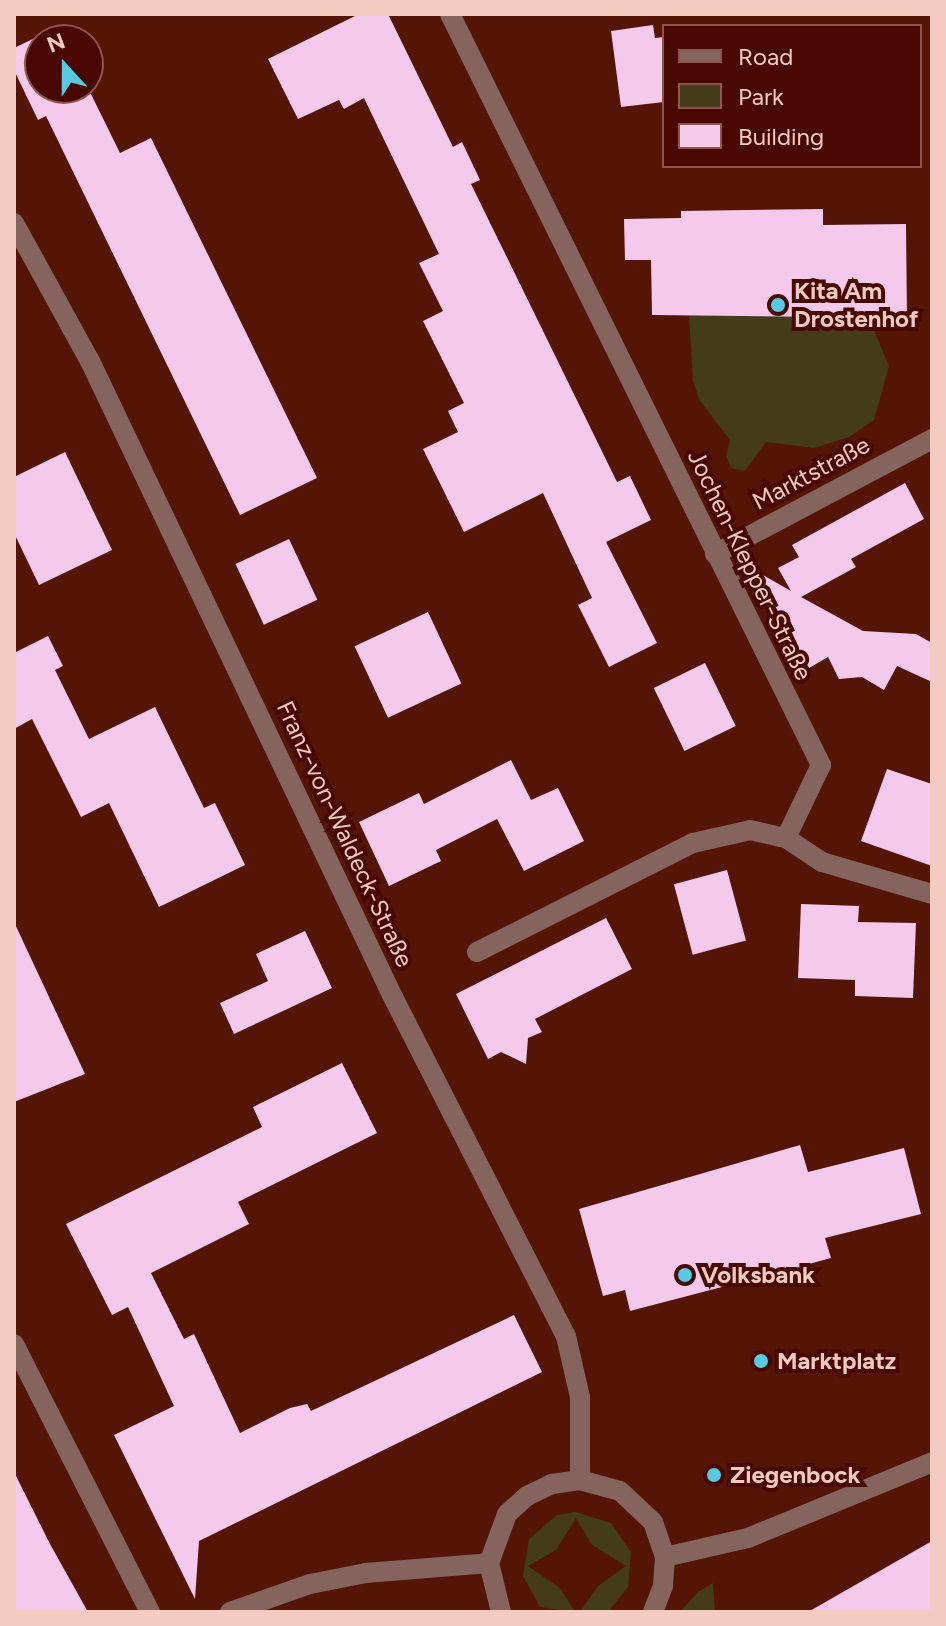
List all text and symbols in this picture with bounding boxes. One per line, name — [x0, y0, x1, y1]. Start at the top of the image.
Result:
north arrow — [24, 24, 104, 104]
legend — [662, 24, 922, 168]
text: N — [43, 27, 69, 59]
text: Road — [738, 42, 793, 71]
text: Park — [738, 82, 784, 111]
text: Building — [738, 122, 824, 151]
place label: Kita Am Drostenhof — [794, 277, 918, 333]
marker: Kita Am Drostenhof — [769, 296, 787, 314]
street label: Marktstraße — [747, 430, 875, 516]
street label: Jochen-Klepper-Straße — [682, 445, 818, 685]
street label: Franz-von-Waldeck-Straße — [271, 696, 419, 972]
place label: Volksbank — [701, 1261, 815, 1289]
marker: Volksbank — [676, 1266, 694, 1284]
place label: Marktplatz — [777, 1347, 896, 1375]
marker: Marktplatz — [752, 1352, 770, 1370]
place label: Ziegenbock — [730, 1461, 860, 1489]
marker: Ziegenbock — [705, 1466, 723, 1484]

